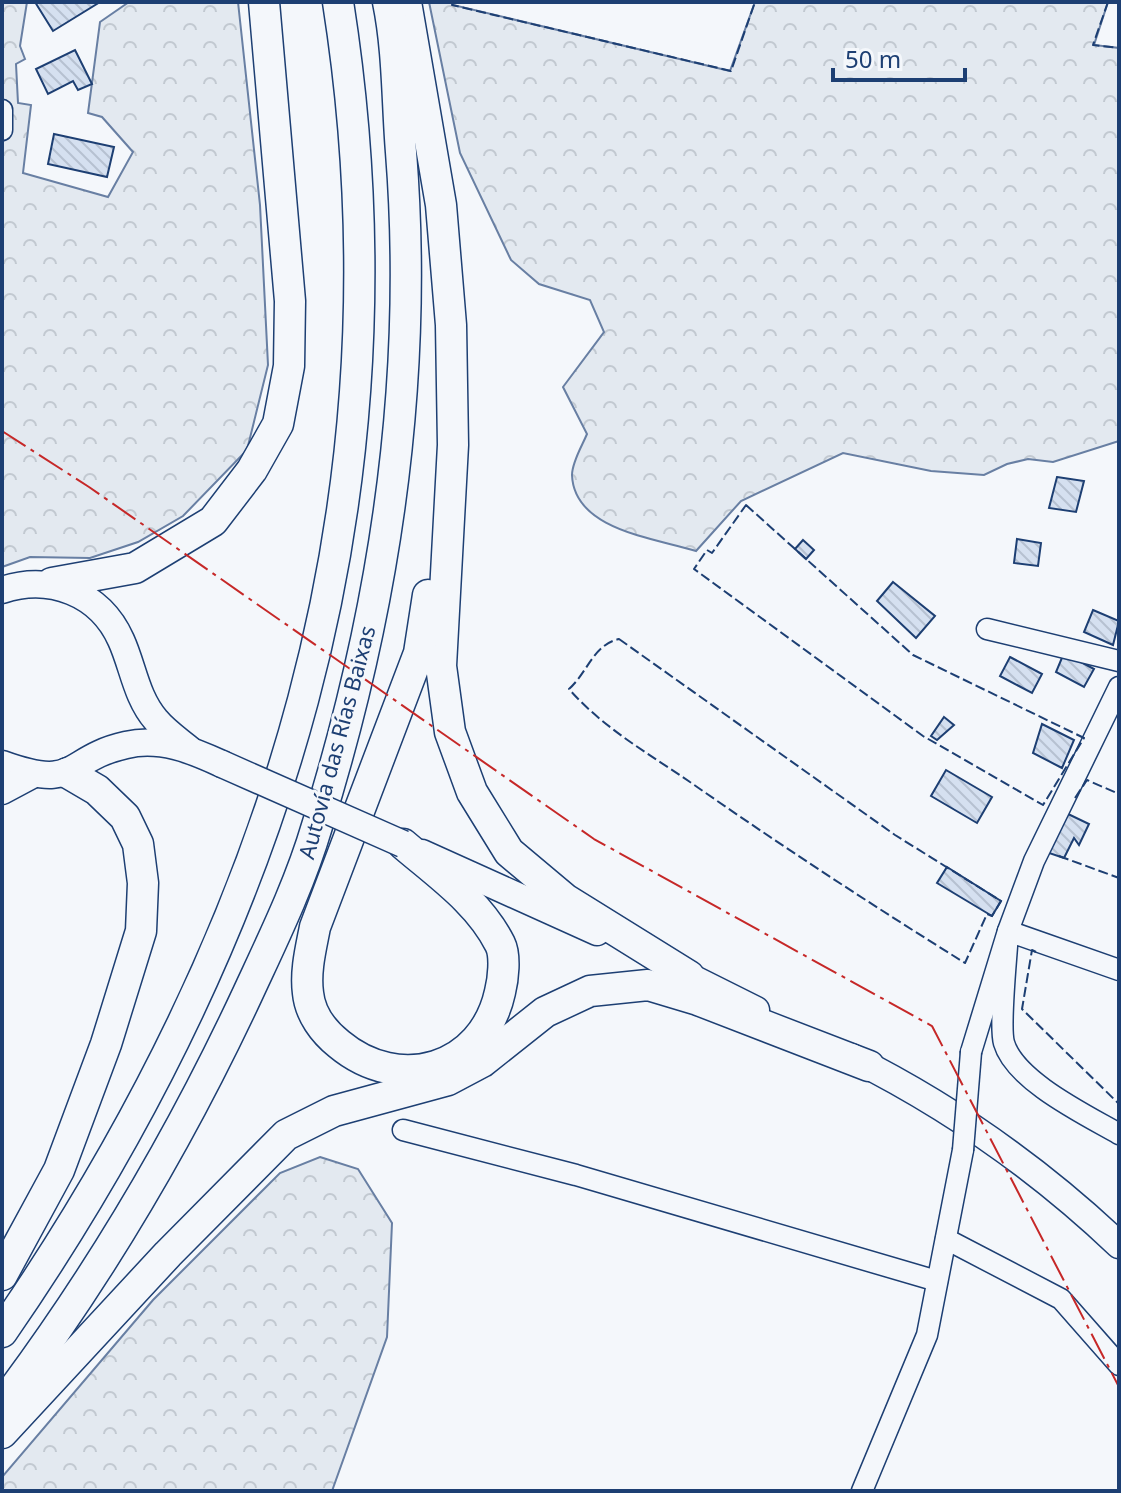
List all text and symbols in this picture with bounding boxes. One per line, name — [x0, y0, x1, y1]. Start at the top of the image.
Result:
scale bar — [833, 32, 965, 82]
text: 50 m — [845, 42, 901, 75]
street label: Autovía das Rías Baixas — [290, 622, 382, 862]

